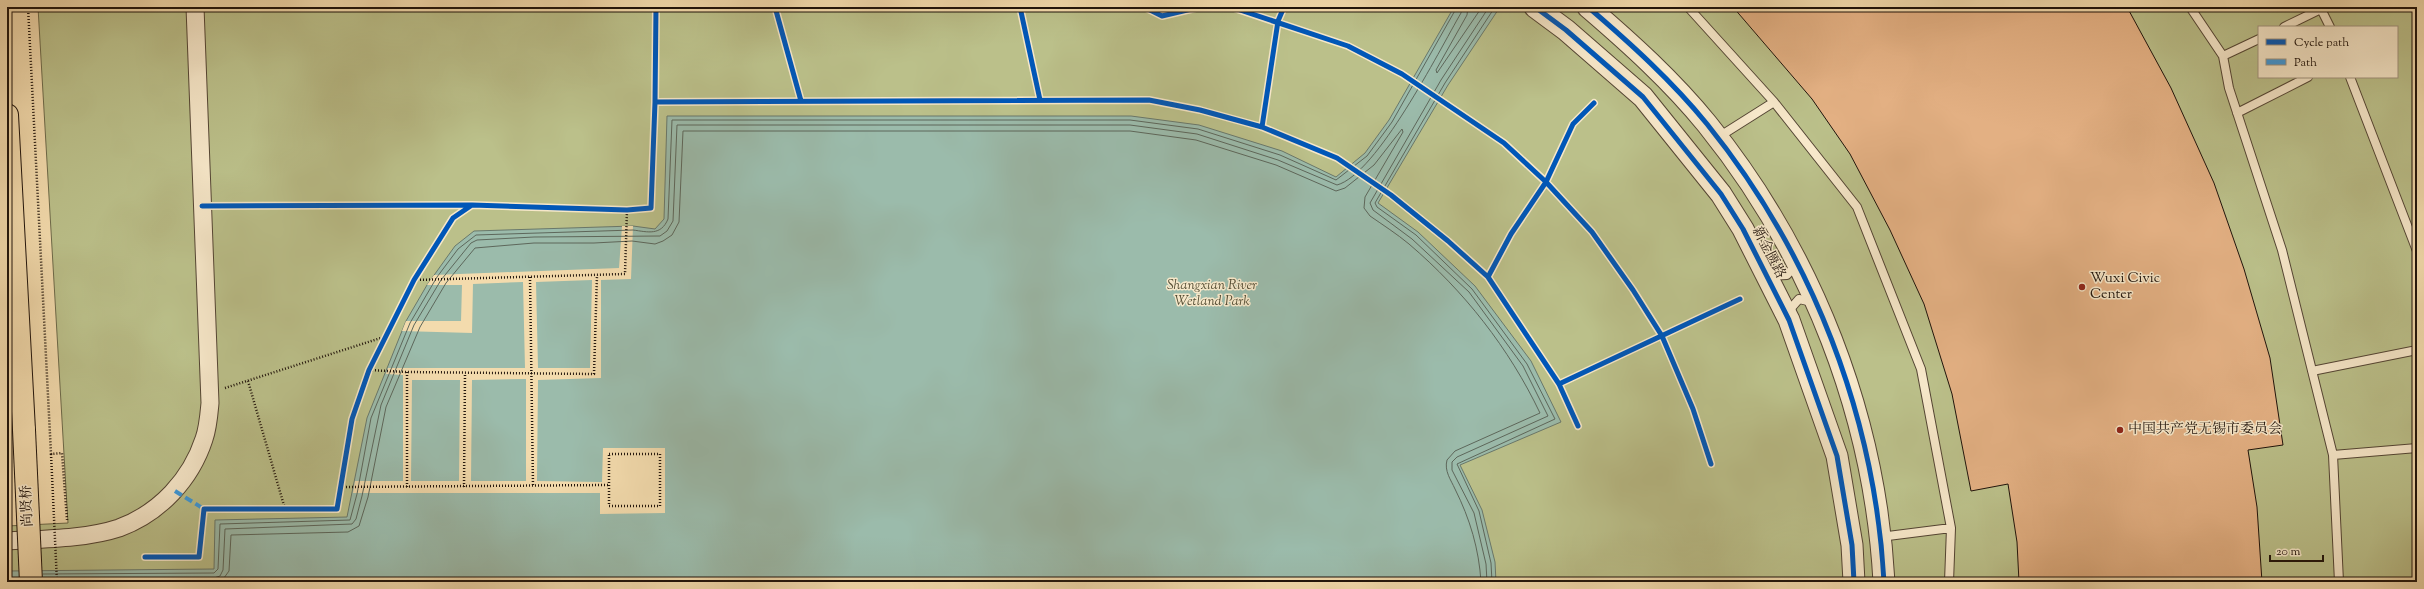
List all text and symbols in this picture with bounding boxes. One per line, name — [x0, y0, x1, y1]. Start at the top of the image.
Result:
legend — [2258, 26, 2398, 78]
text: Cycle path — [2294, 34, 2349, 52]
text: Path — [2294, 54, 2317, 72]
street label: 新金匮路 — [1746, 224, 1790, 282]
place label: Wuxi Civic Center — [2090, 269, 2160, 305]
park label: Shangxian River Wetland Park — [1167, 276, 1257, 312]
marker: Wuxi Civic Center — [2077, 282, 2087, 292]
place label: 中国共产党无锡市委员会 — [2128, 420, 2282, 440]
marker: 中国共产党无锡市委员会 — [2115, 425, 2125, 435]
street label: 尚贤桥 — [17, 485, 39, 527]
scale bar — [2270, 537, 2323, 563]
text: 20 m — [2276, 543, 2301, 561]

